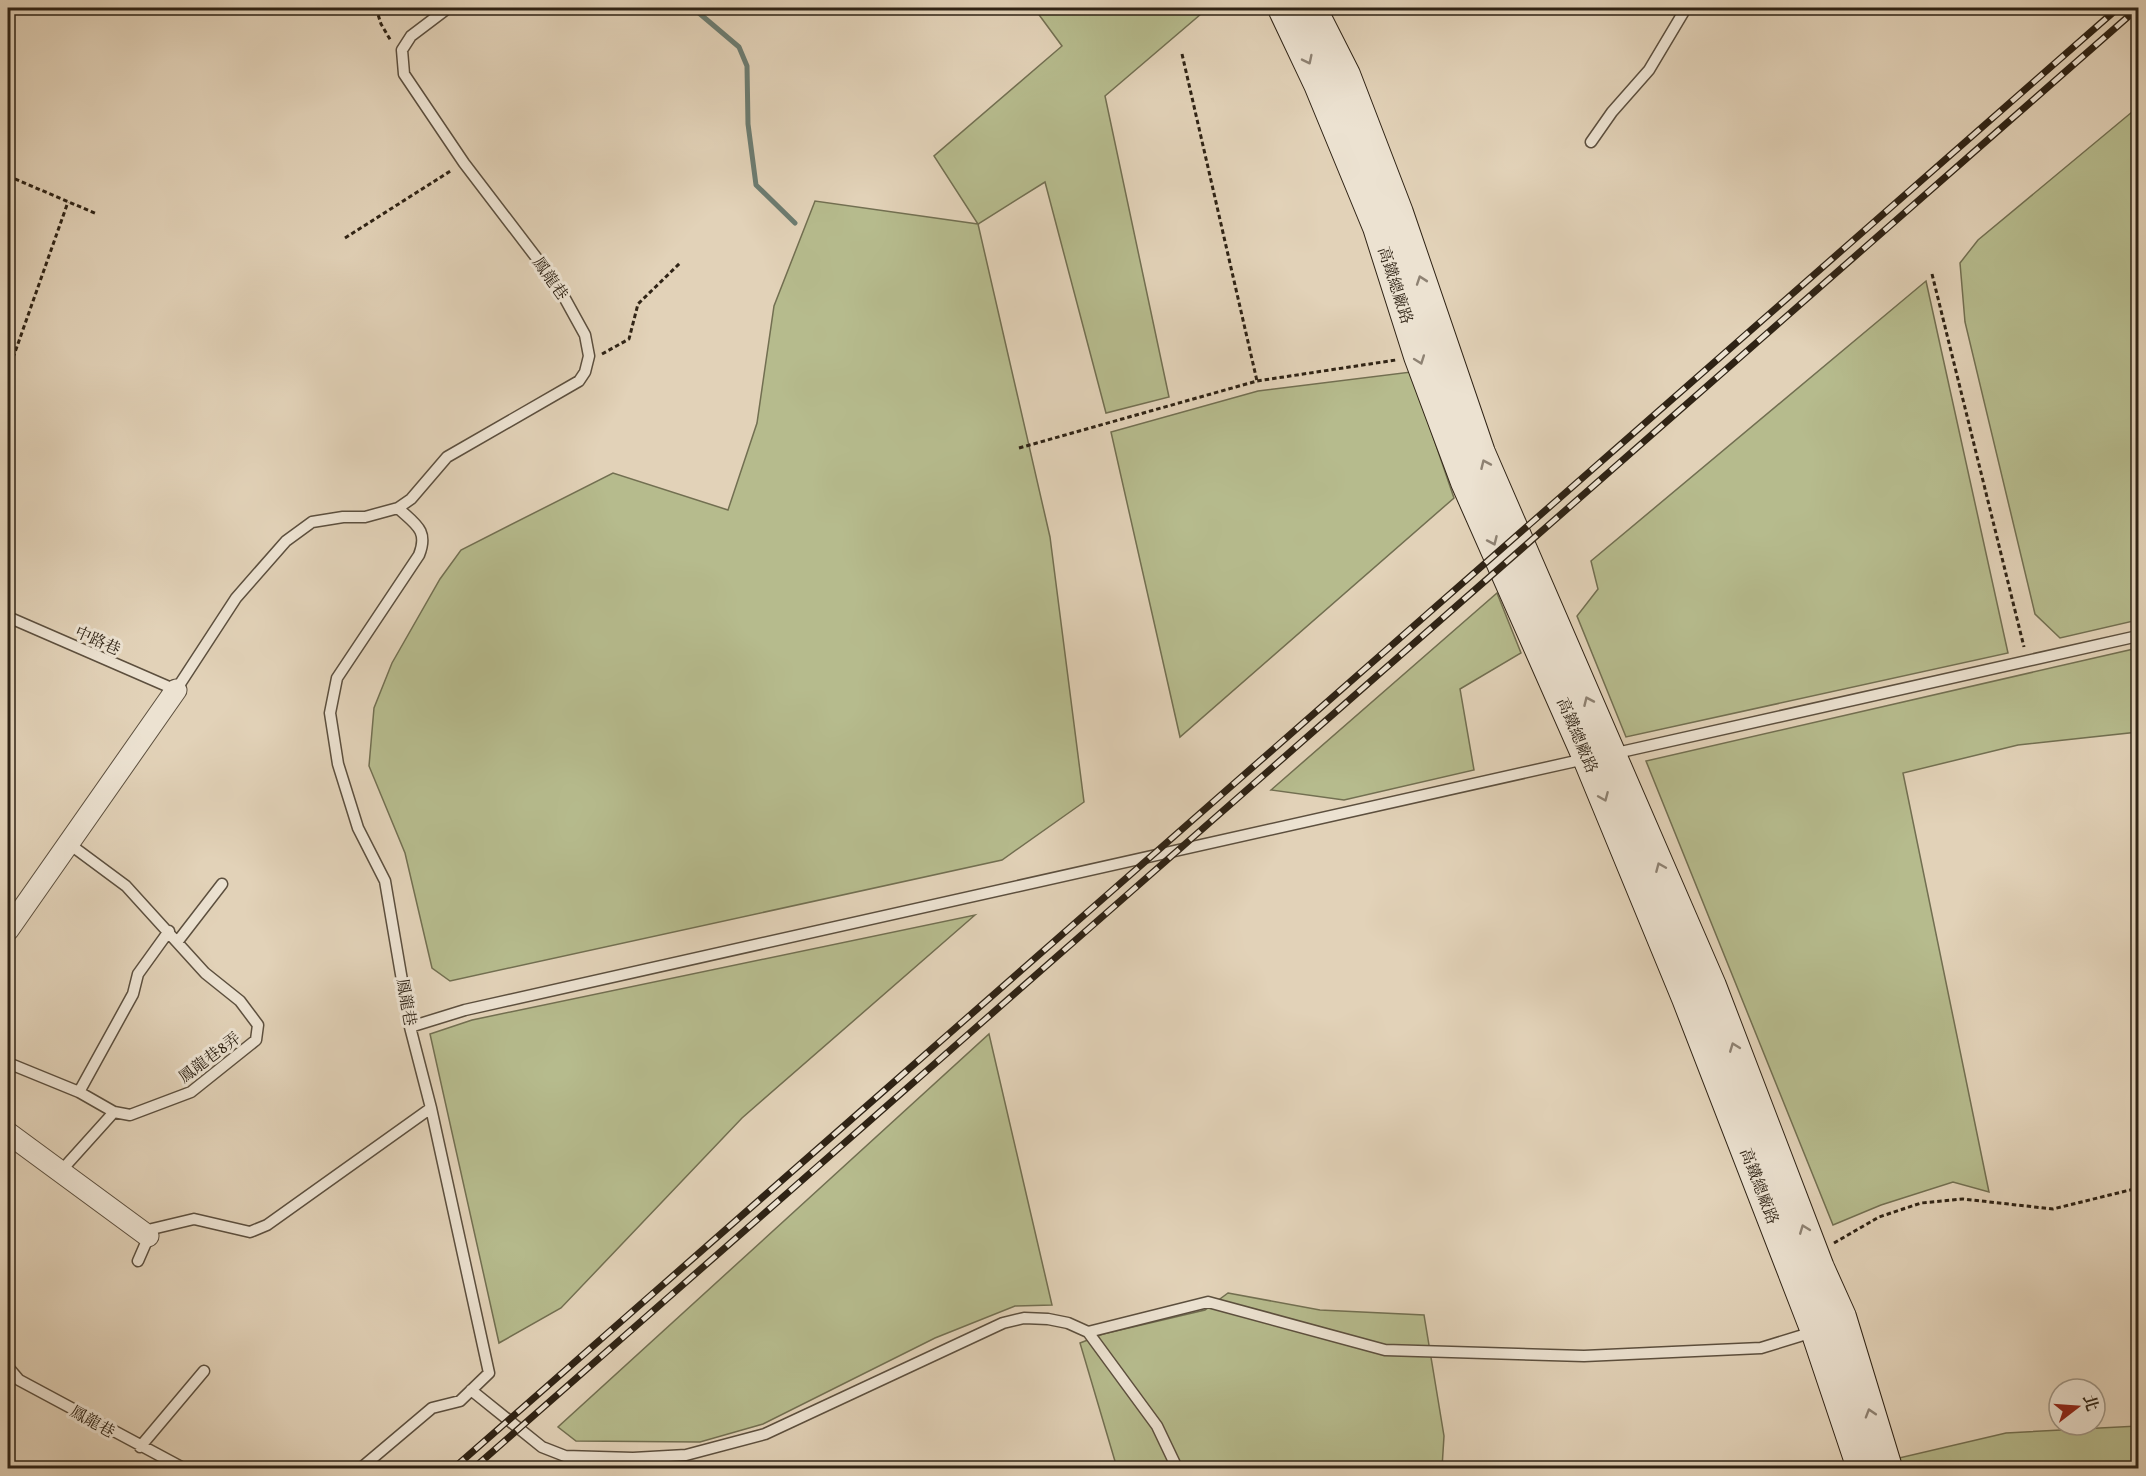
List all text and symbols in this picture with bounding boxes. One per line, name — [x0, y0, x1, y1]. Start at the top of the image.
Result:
one-way arrow — [1300, 54, 1312, 65]
street label: 高鐵總廠路 — [1371, 244, 1417, 327]
street label: 鳳龍巷 — [527, 253, 572, 305]
one-way arrow — [1416, 275, 1428, 286]
one-way arrow — [1413, 355, 1426, 365]
one-way arrow — [1480, 460, 1492, 471]
one-way arrow — [1486, 535, 1498, 546]
street label: 中路巷 — [71, 622, 124, 662]
street label: 高鐵總廠路 — [1550, 695, 1602, 777]
one-way arrow — [1584, 696, 1596, 707]
one-way arrow — [1597, 791, 1609, 802]
one-way arrow — [1655, 862, 1667, 873]
street label: 鳳龍巷 — [390, 977, 420, 1028]
street label: 鳳龍巷8弄 — [175, 1028, 246, 1089]
one-way arrow — [1729, 1042, 1742, 1053]
street label: 高鐵總廠路 — [1734, 1145, 1783, 1228]
one-way arrow — [1799, 1224, 1812, 1235]
north arrow — [2047, 1377, 2107, 1437]
text: 北 — [2077, 1392, 2102, 1414]
street label: 鳳龍巷 — [66, 1401, 118, 1444]
one-way arrow — [1865, 1408, 1877, 1419]

